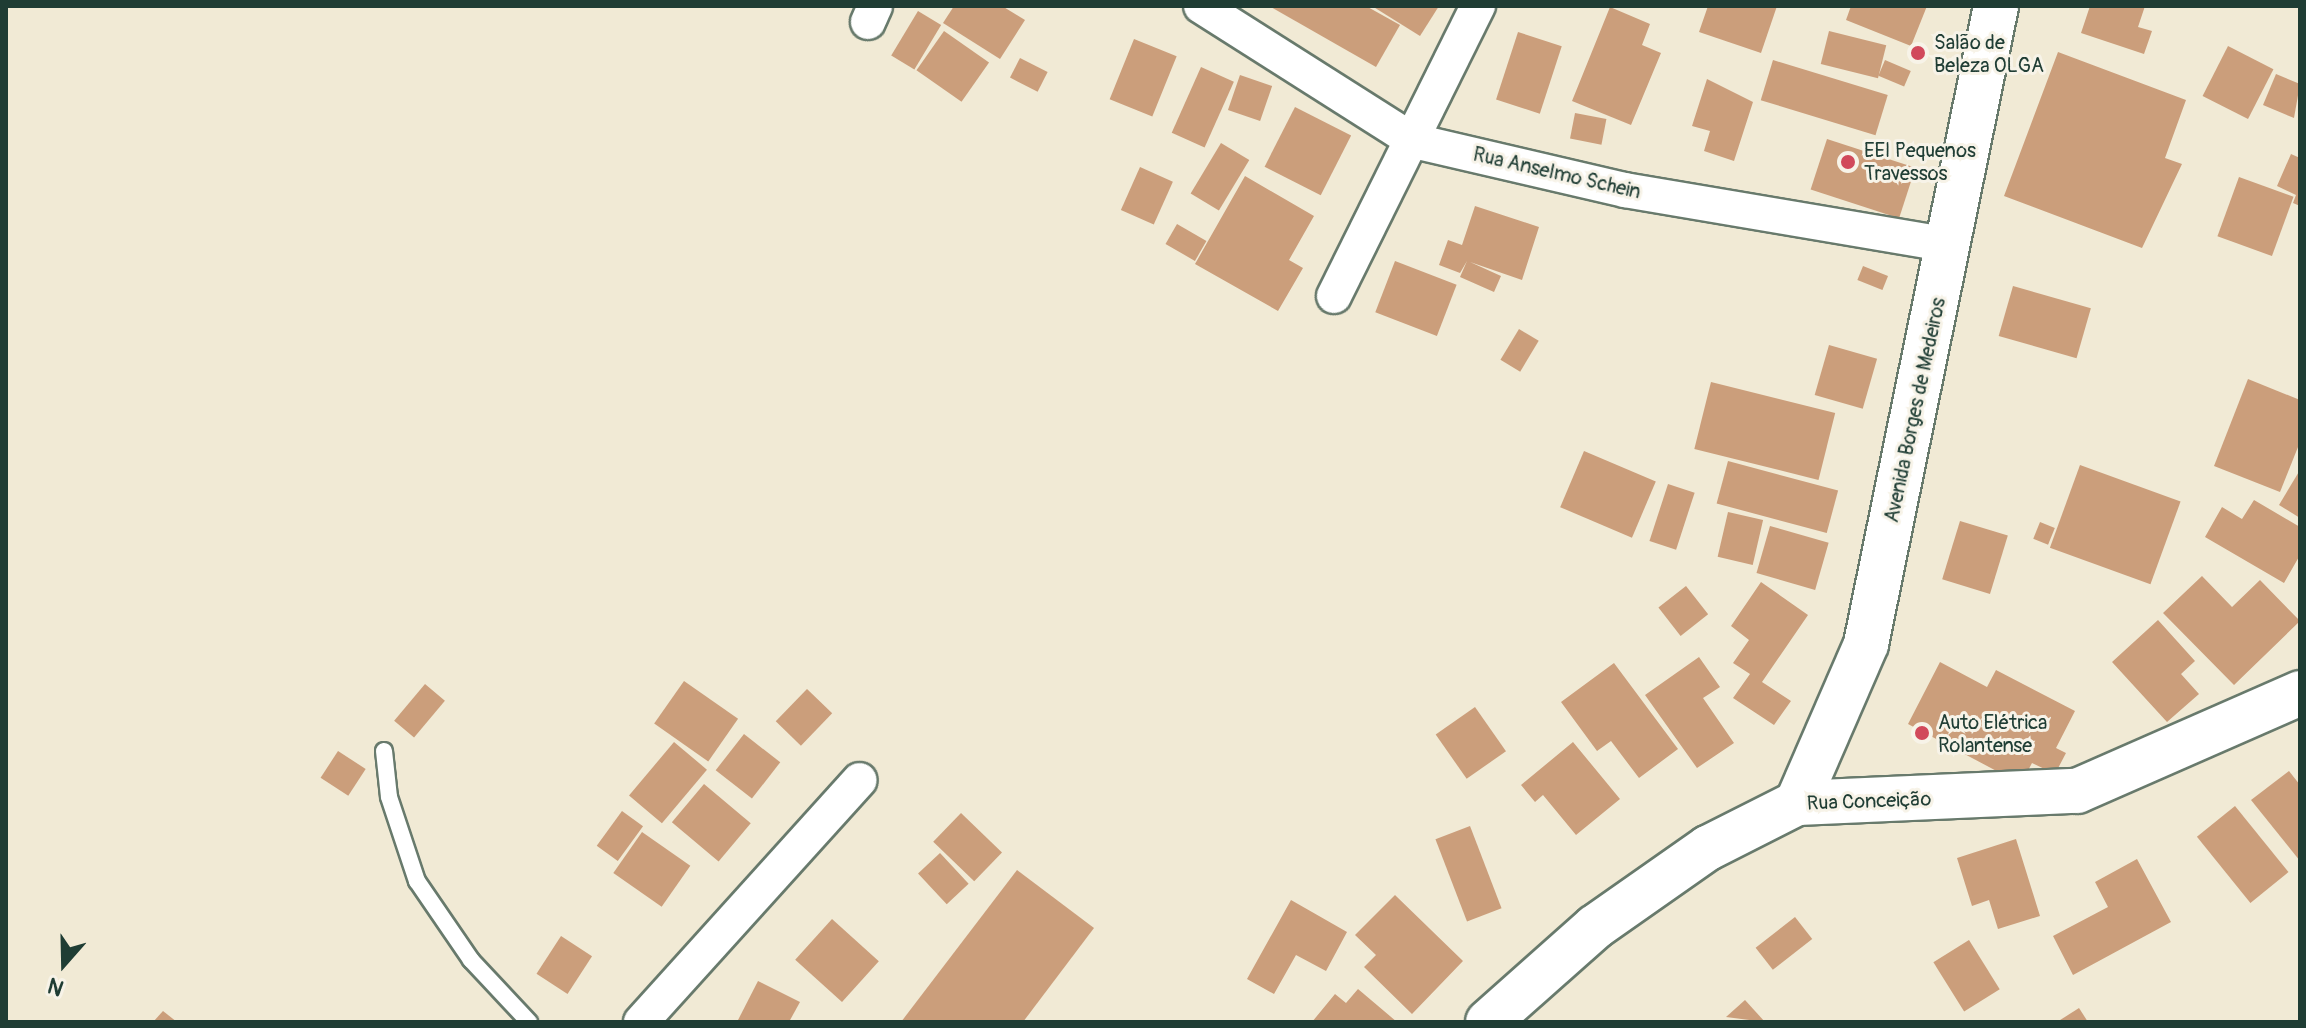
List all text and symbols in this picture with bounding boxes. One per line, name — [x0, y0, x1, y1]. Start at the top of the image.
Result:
place label: Salão de Beleza OLGA — [1934, 30, 2044, 77]
marker: Salão de Beleza OLGA — [1909, 44, 1927, 62]
place label: EEI Pequenos Travessos — [1864, 138, 1976, 185]
street label: Rua Anselmo Schein — [1471, 142, 1643, 204]
marker: EEI Pequenos Travessos — [1839, 153, 1857, 171]
street label: Avenida Borges de Medeiros — [1879, 295, 1951, 525]
place label: Auto Elétrica Rolantense — [1938, 710, 2047, 757]
marker: Auto Elétrica Rolantense — [1913, 724, 1931, 742]
street label: Rua Conceição — [1806, 787, 1932, 815]
north arrow — [24, 924, 104, 1004]
text: N — [44, 971, 68, 1002]

